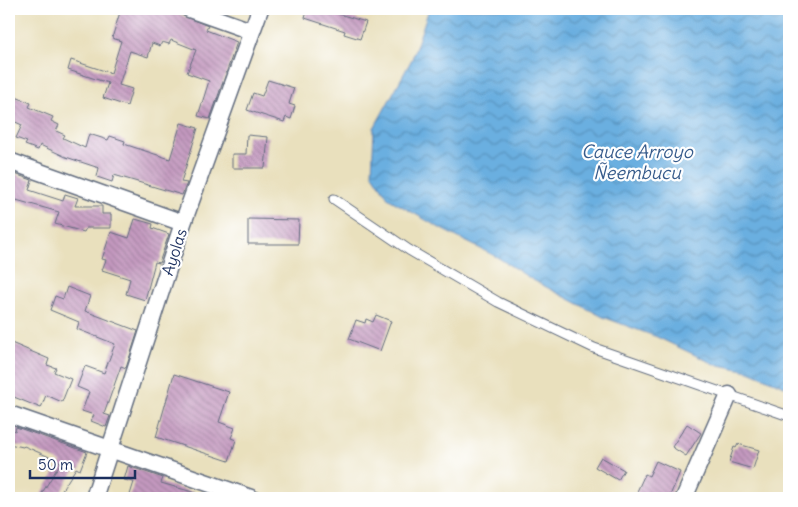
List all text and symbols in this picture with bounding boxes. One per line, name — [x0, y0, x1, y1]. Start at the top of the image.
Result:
water label: Cauce Arroyo Ñeembucu — [581, 140, 694, 184]
street label: Ayolas — [157, 226, 191, 278]
scale bar — [30, 447, 135, 479]
text: 50 m — [38, 455, 73, 474]

